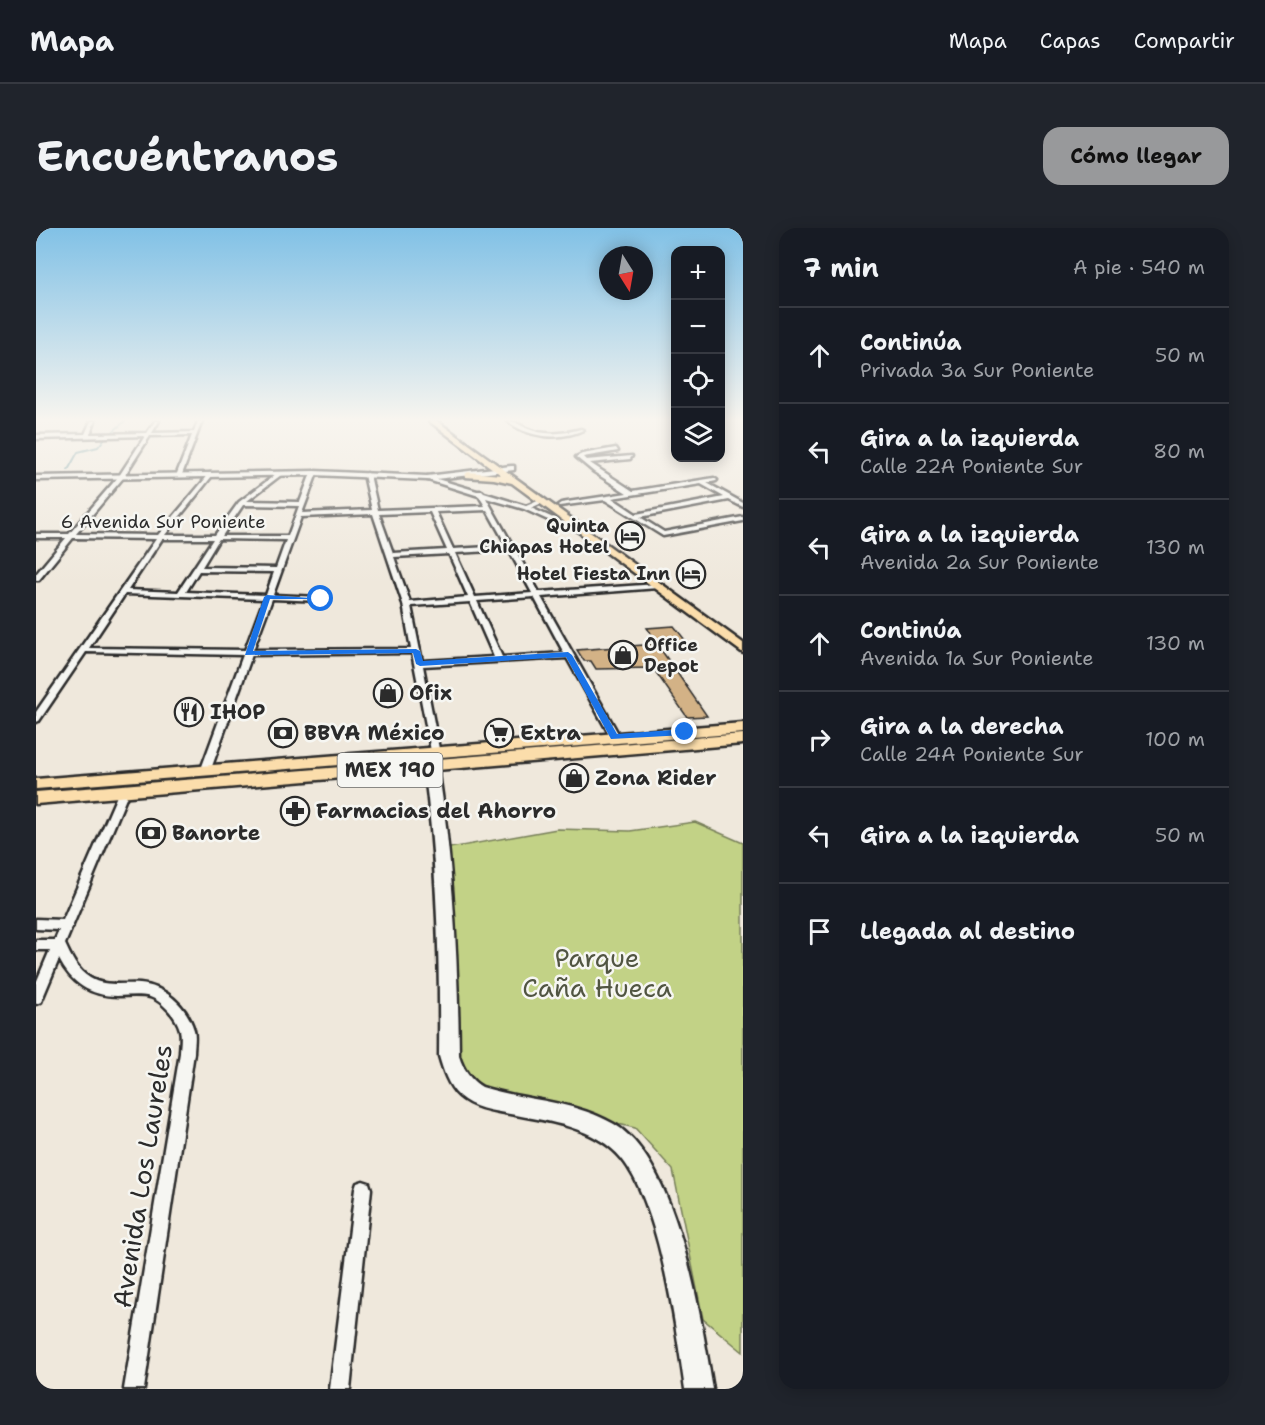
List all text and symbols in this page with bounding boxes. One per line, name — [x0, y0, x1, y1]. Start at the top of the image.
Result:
text: Mapa — [30, 22, 114, 60]
text: Mapa — [949, 27, 1007, 55]
text: Capas — [1040, 27, 1101, 55]
text: Compartir — [1134, 27, 1235, 55]
button: Cómo llegar — [1043, 127, 1229, 185]
text: Encuéntranos — [36, 128, 338, 184]
north arrow — [599, 246, 653, 300]
map controls — [671, 246, 725, 462]
button: + — [671, 246, 725, 300]
text: 7 min — [803, 250, 879, 285]
text: A pie · 540 m — [1073, 254, 1205, 280]
button: − — [671, 300, 725, 354]
text: Continúa — [860, 328, 962, 357]
icon: ahead — [803, 339, 836, 372]
text: 50 m — [1155, 342, 1205, 368]
button: locate — [671, 354, 725, 408]
text: Privada 3a Sur Poniente — [860, 357, 1094, 383]
button: layers — [671, 408, 725, 462]
text: Gira a la izquierda — [860, 424, 1079, 453]
icon: left — [803, 435, 836, 468]
text: 80 m — [1153, 438, 1205, 464]
text: Calle 22A Poniente Sur — [860, 453, 1083, 479]
street label: 6 Avenida Sur Poniente — [61, 510, 265, 534]
place label: Quinta Chiapas Hotel — [479, 514, 610, 559]
hotel icon: Quinta Chiapas Hotel — [614, 520, 646, 552]
text: Gira a la izquierda — [860, 520, 1079, 549]
icon: left — [803, 531, 836, 564]
text: 130 m — [1146, 534, 1205, 560]
text: Avenida 2a Sur Poniente — [860, 549, 1099, 575]
hotel icon: Hotel Fiesta Inn — [675, 558, 707, 590]
place label: Hotel Fiesta Inn — [517, 562, 670, 586]
route start — [307, 585, 333, 611]
text: Continúa — [860, 616, 962, 645]
icon: ahead — [803, 627, 836, 660]
text: 130 m — [1146, 630, 1205, 656]
place label: Office Depot — [644, 633, 699, 678]
shop icon: Office Depot — [607, 639, 639, 671]
text: Avenida 1a Sur Poniente — [860, 645, 1093, 671]
shop icon: Ofix — [372, 677, 404, 709]
place label: Ofix — [409, 679, 452, 707]
restaurant icon: IHOP — [173, 696, 205, 728]
place label: IHOP — [210, 698, 266, 726]
text: Gira a la derecha — [860, 712, 1064, 741]
bank icon: BBVA México — [267, 717, 299, 749]
supermarket icon: Extra — [483, 717, 515, 749]
route end — [671, 718, 697, 744]
place label: BBVA México — [304, 719, 445, 747]
place label: Extra — [520, 719, 581, 747]
icon: right — [803, 723, 836, 756]
text: 100 m — [1145, 726, 1205, 752]
text: Calle 24A Poniente Sur — [860, 741, 1084, 767]
road number: MEX 190 — [338, 753, 442, 787]
shop icon: Zona Rider — [558, 762, 590, 794]
place label: Zona Rider — [595, 764, 717, 792]
pharmacy icon: Farmacias del Ahorro — [279, 795, 311, 827]
place label: Farmacias del Ahorro — [316, 797, 556, 825]
bank icon: Banorte — [135, 817, 167, 849]
place label: Banorte — [172, 819, 260, 847]
icon: left — [803, 819, 836, 852]
text: Gira a la izquierda — [860, 821, 1079, 850]
text: 50 m — [1155, 822, 1205, 848]
icon: arrive — [803, 915, 836, 948]
text: Llegada al destino — [860, 917, 1075, 946]
park label: Parque Caña Hueca — [522, 940, 672, 1005]
street label: Avenida Los Laureles — [104, 1042, 180, 1310]

